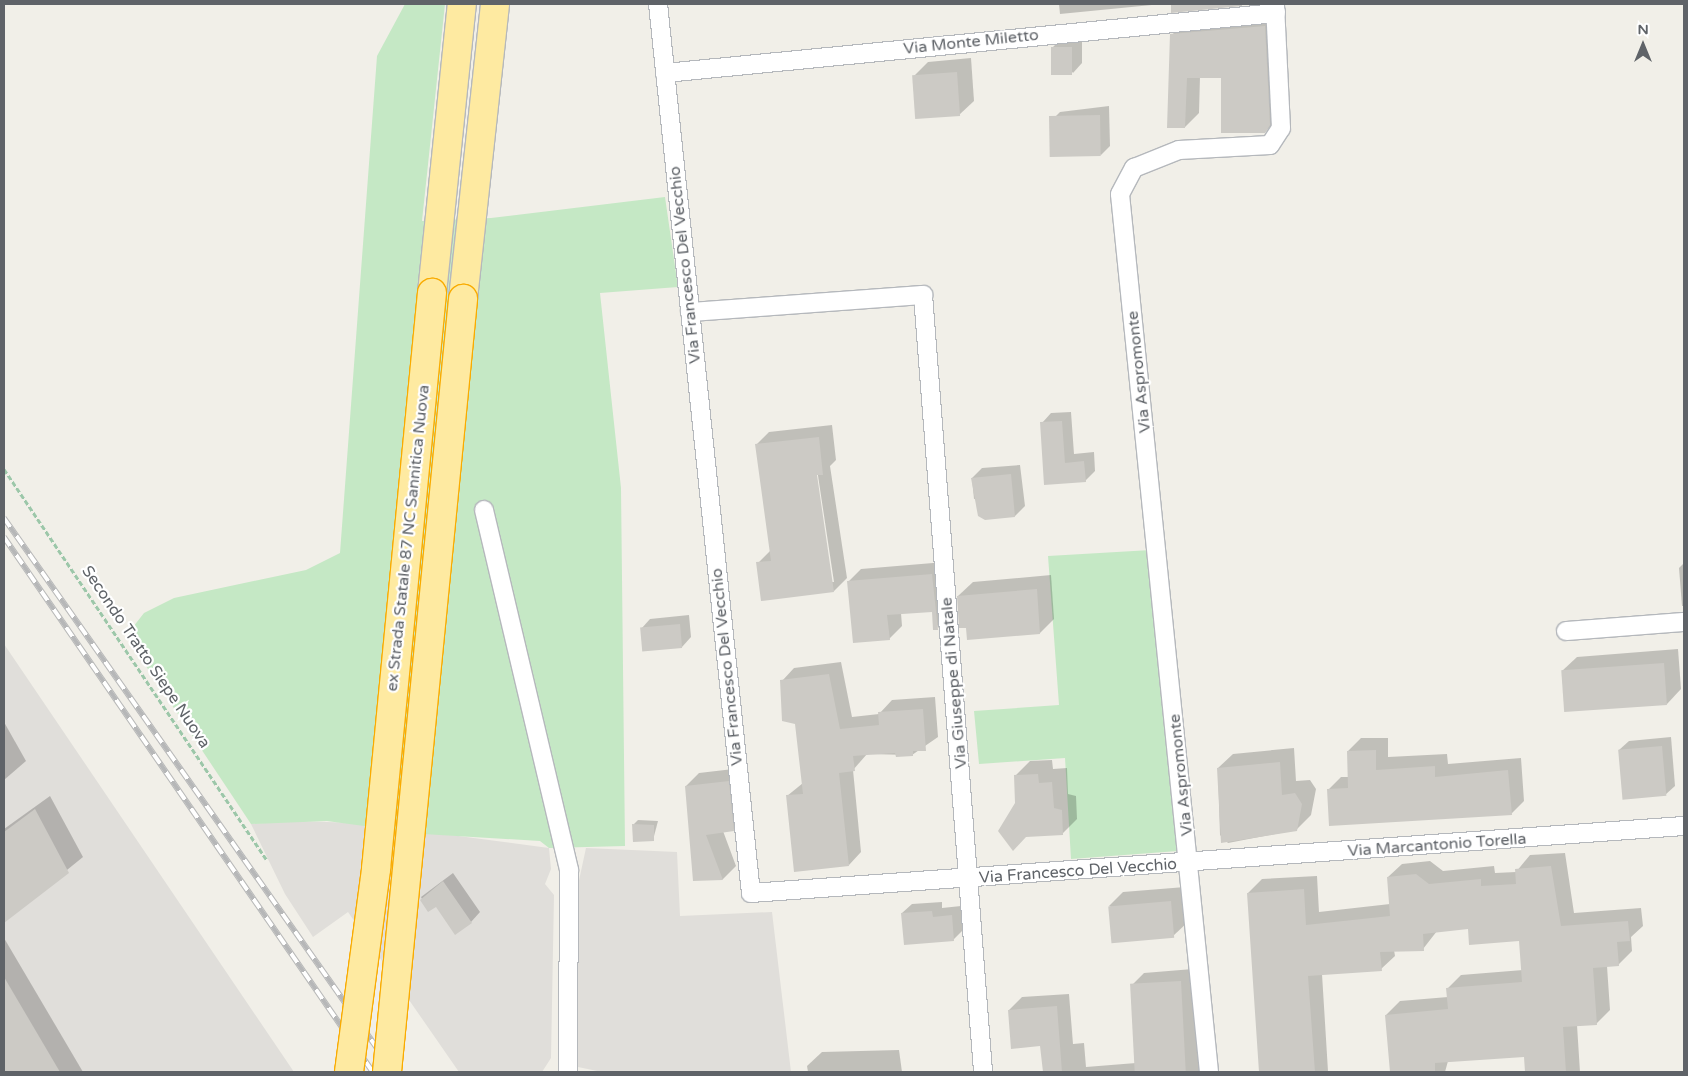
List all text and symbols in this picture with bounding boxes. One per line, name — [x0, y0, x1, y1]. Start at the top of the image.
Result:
north arrow — [1618, 20, 1668, 70]
text: N — [1637, 21, 1649, 38]
street label: Via Monte Miletto — [902, 25, 1040, 59]
street label: Via Francesco Del Vecchio — [665, 165, 705, 365]
street label: Via Aspromonte — [1123, 310, 1155, 434]
street label: ex Strada Statale 87 NC Sannitica Nuova — [382, 384, 434, 692]
street label: Secondo Tratto Siepe Nuova — [78, 562, 214, 752]
street label: Via Francesco Del Vecchio — [707, 567, 747, 767]
street label: Via Giuseppe di Natale — [937, 596, 971, 770]
street label: Via Aspromonte — [1165, 713, 1197, 837]
street label: Via Marcantonio Torella — [1347, 829, 1527, 861]
street label: Via Francesco Del Vecchio — [978, 855, 1178, 887]

